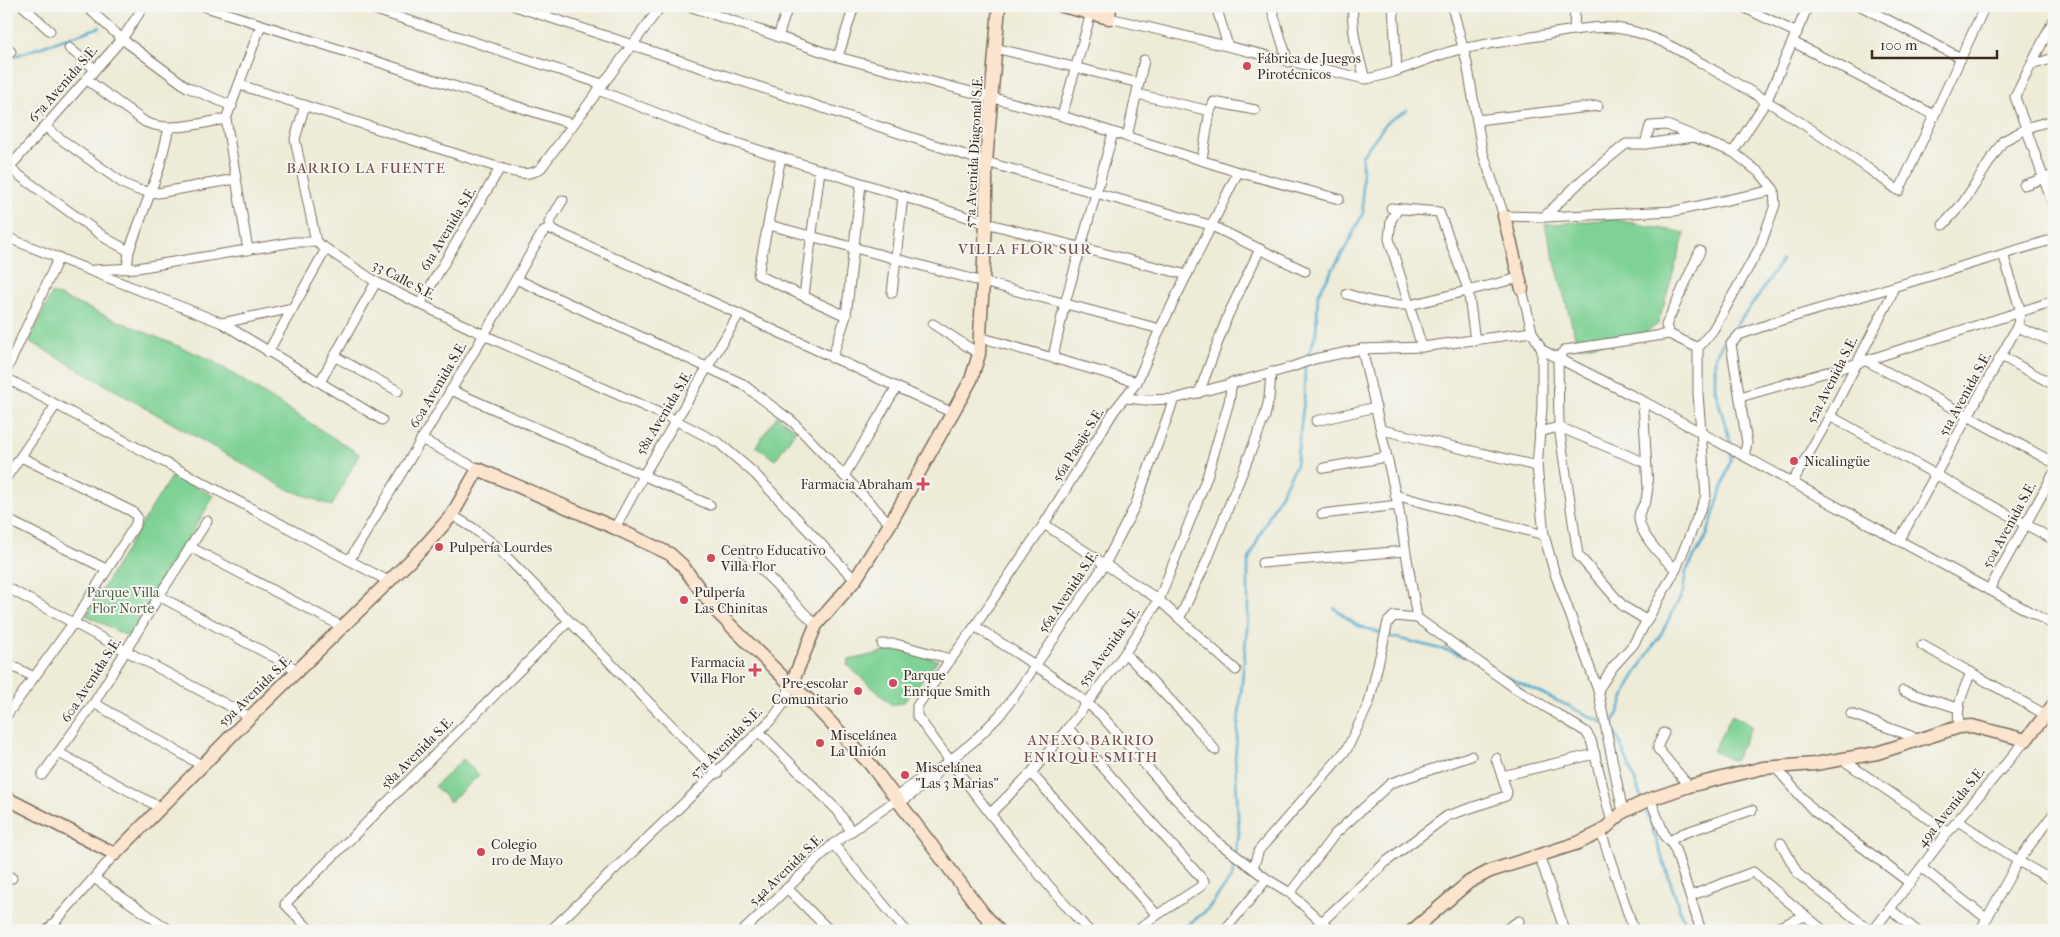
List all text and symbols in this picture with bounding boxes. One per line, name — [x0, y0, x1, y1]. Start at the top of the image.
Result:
scale bar — [1872, 28, 1998, 60]
text: 100 m — [1880, 36, 1918, 54]
street label: 67a Avenida S.E. — [25, 42, 101, 126]
place label: Fábrica de Juegos Pirotécnicos — [1257, 50, 1361, 83]
marker: Fábrica de Juegos Pirotécnicos — [1241, 60, 1253, 72]
street label: 57a Avenida Diagonal S.E. — [962, 75, 986, 229]
district label: BARRIO LA FUENTE — [286, 159, 446, 177]
street label: 61a Avenida S.E. — [416, 184, 480, 274]
district label: VILLA FLOR SUR — [957, 240, 1092, 258]
street label: 33 Calle S.E. — [369, 256, 439, 304]
street label: 52a Avenida S.E. — [1803, 333, 1861, 426]
street label: 60a Avenida S.E. — [406, 339, 471, 431]
street label: 51a Avenida S.E. — [1935, 349, 1995, 439]
street label: 58a Avenida S.E. — [632, 367, 696, 458]
street label: 56a Pasaje S.E. — [1048, 405, 1108, 485]
place label: Nicalingüe — [1804, 453, 1870, 470]
marker: Nicalingüe — [1788, 455, 1800, 467]
place label: Farmacia Abraham — [801, 476, 913, 493]
marker: Farmacia Abraham — [917, 478, 929, 490]
street label: 50a Avenida S.E. — [1978, 479, 2040, 571]
place label: Pulpería Lourdes — [449, 539, 552, 556]
marker: Pulpería Lourdes — [433, 541, 445, 553]
place label: Centro Educativo Villa Flor — [720, 542, 826, 575]
street label: 56a Avenida S.E. — [1034, 547, 1102, 637]
marker: Centro Educativo Villa Flor — [705, 552, 717, 564]
park label: Parque Villa Flor Norte — [86, 584, 160, 617]
place label: Pulpería Las Chinitas — [694, 584, 767, 617]
marker: Pulpería Las Chinitas — [678, 594, 690, 606]
street label: 55a Avenida S.E. — [1074, 604, 1144, 690]
street label: 60a Avenida S.E. — [57, 634, 125, 726]
street label: 59a Avenida S.E. — [215, 651, 296, 730]
place label: Farmacia Villa Flor — [689, 654, 746, 687]
marker: Farmacia Villa Flor — [749, 664, 761, 676]
place label: Parque Enrique Smith — [903, 667, 991, 700]
place label: Pre-escolar Comunitario — [771, 675, 848, 708]
marker: Parque Enrique Smith — [887, 677, 899, 689]
marker: Pre-escolar Comunitario — [852, 685, 864, 697]
street label: 57a Avenida S.E. — [686, 703, 766, 783]
street label: 58a Avenida S.E. — [377, 713, 457, 793]
place label: Miscelánea La Unión — [830, 727, 897, 760]
district label: ANEXO BARRIO ENRIQUE SMITH — [1024, 731, 1158, 766]
marker: Miscelánea La Unión — [814, 737, 826, 749]
place label: Miscelánea "Las 3 Marias" — [915, 759, 999, 792]
street label: 49a Avenida S.E. — [1914, 763, 1989, 850]
marker: Miscelánea "Las 3 Marias" — [899, 769, 911, 781]
street label: 54a Avenida S.E. — [745, 830, 827, 910]
place label: Colegio 1ro de Mayo — [491, 836, 563, 869]
marker: Colegio 1ro de Mayo — [475, 846, 487, 858]

